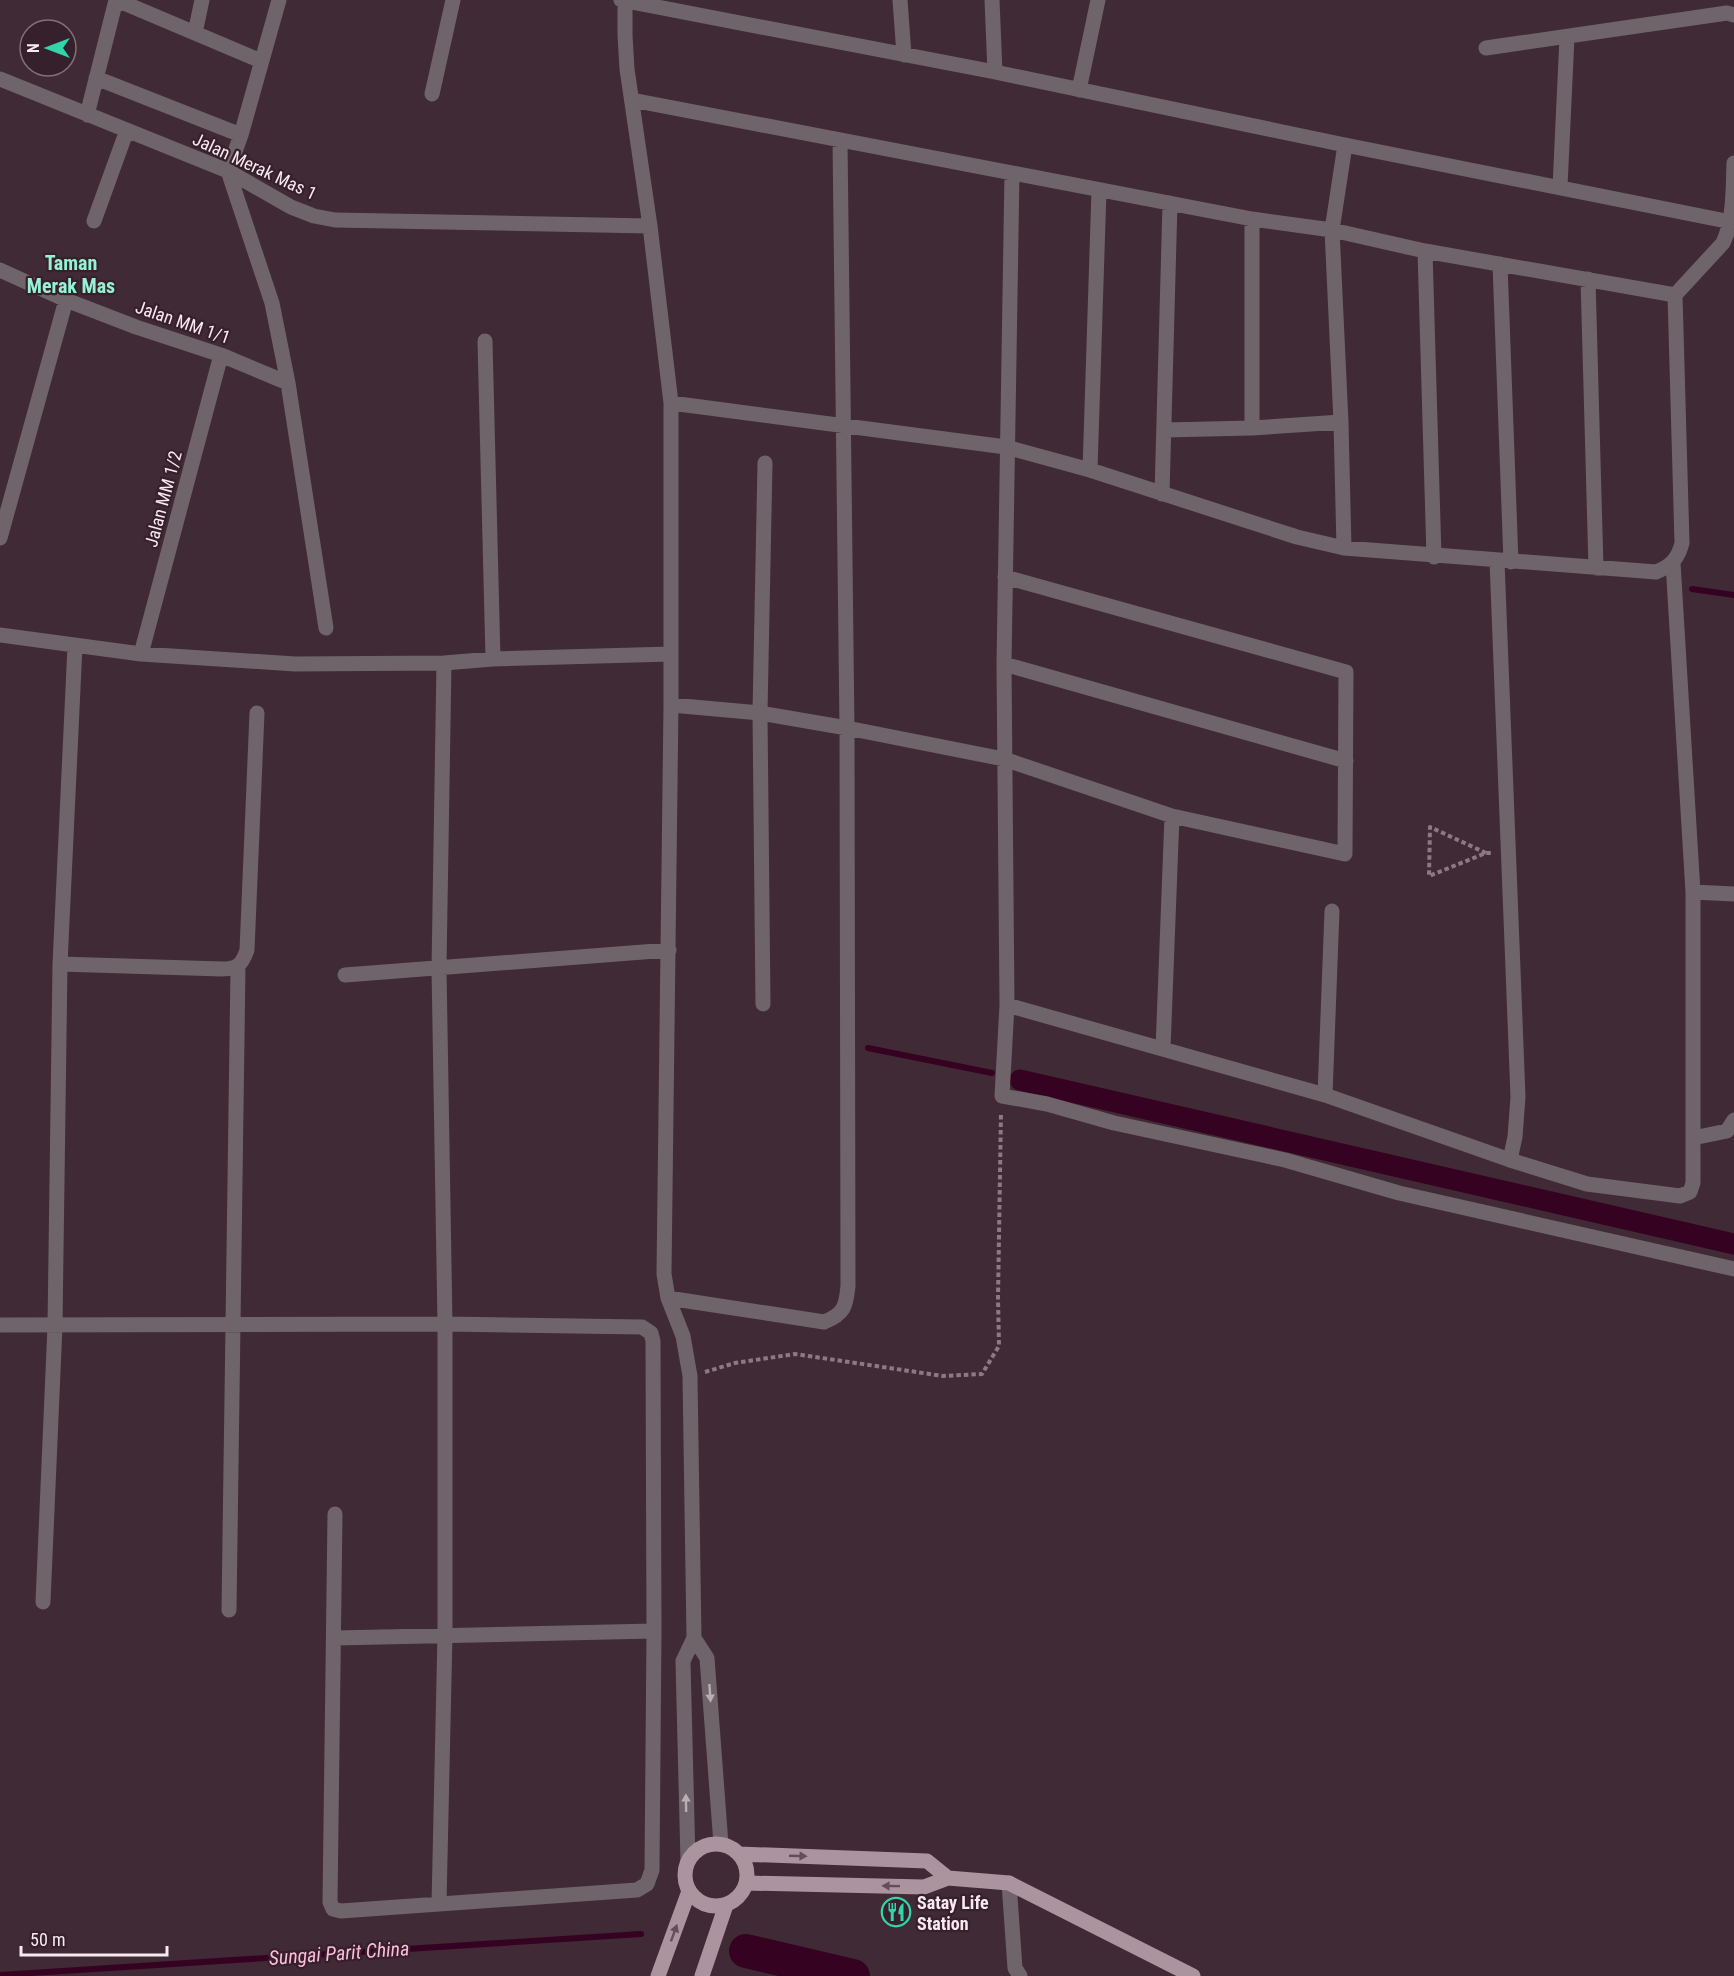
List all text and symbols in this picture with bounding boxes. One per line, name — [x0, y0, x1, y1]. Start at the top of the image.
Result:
north arrow — [18, 18, 78, 78]
text: N — [24, 43, 43, 53]
street label: Jalan Merak Mas 1 — [190, 128, 320, 204]
district label: Taman Merak Mas — [27, 251, 115, 298]
street label: Jalan MM 1/1 — [133, 296, 233, 348]
street label: Jalan MM 1/2 — [140, 449, 186, 549]
one-way arrow — [705, 1683, 714, 1702]
one-way arrow — [681, 1793, 691, 1812]
one-way arrow — [788, 1851, 807, 1861]
one-way arrow — [882, 1881, 901, 1891]
place label: Satay Life Station — [917, 1892, 989, 1934]
restaurant icon: Satay Life Station — [880, 1896, 912, 1928]
scale bar — [21, 1919, 166, 1957]
one-way arrow — [669, 1924, 679, 1942]
text: 50 m — [30, 1929, 65, 1950]
water label: Sungai Parit China — [268, 1936, 410, 1970]

